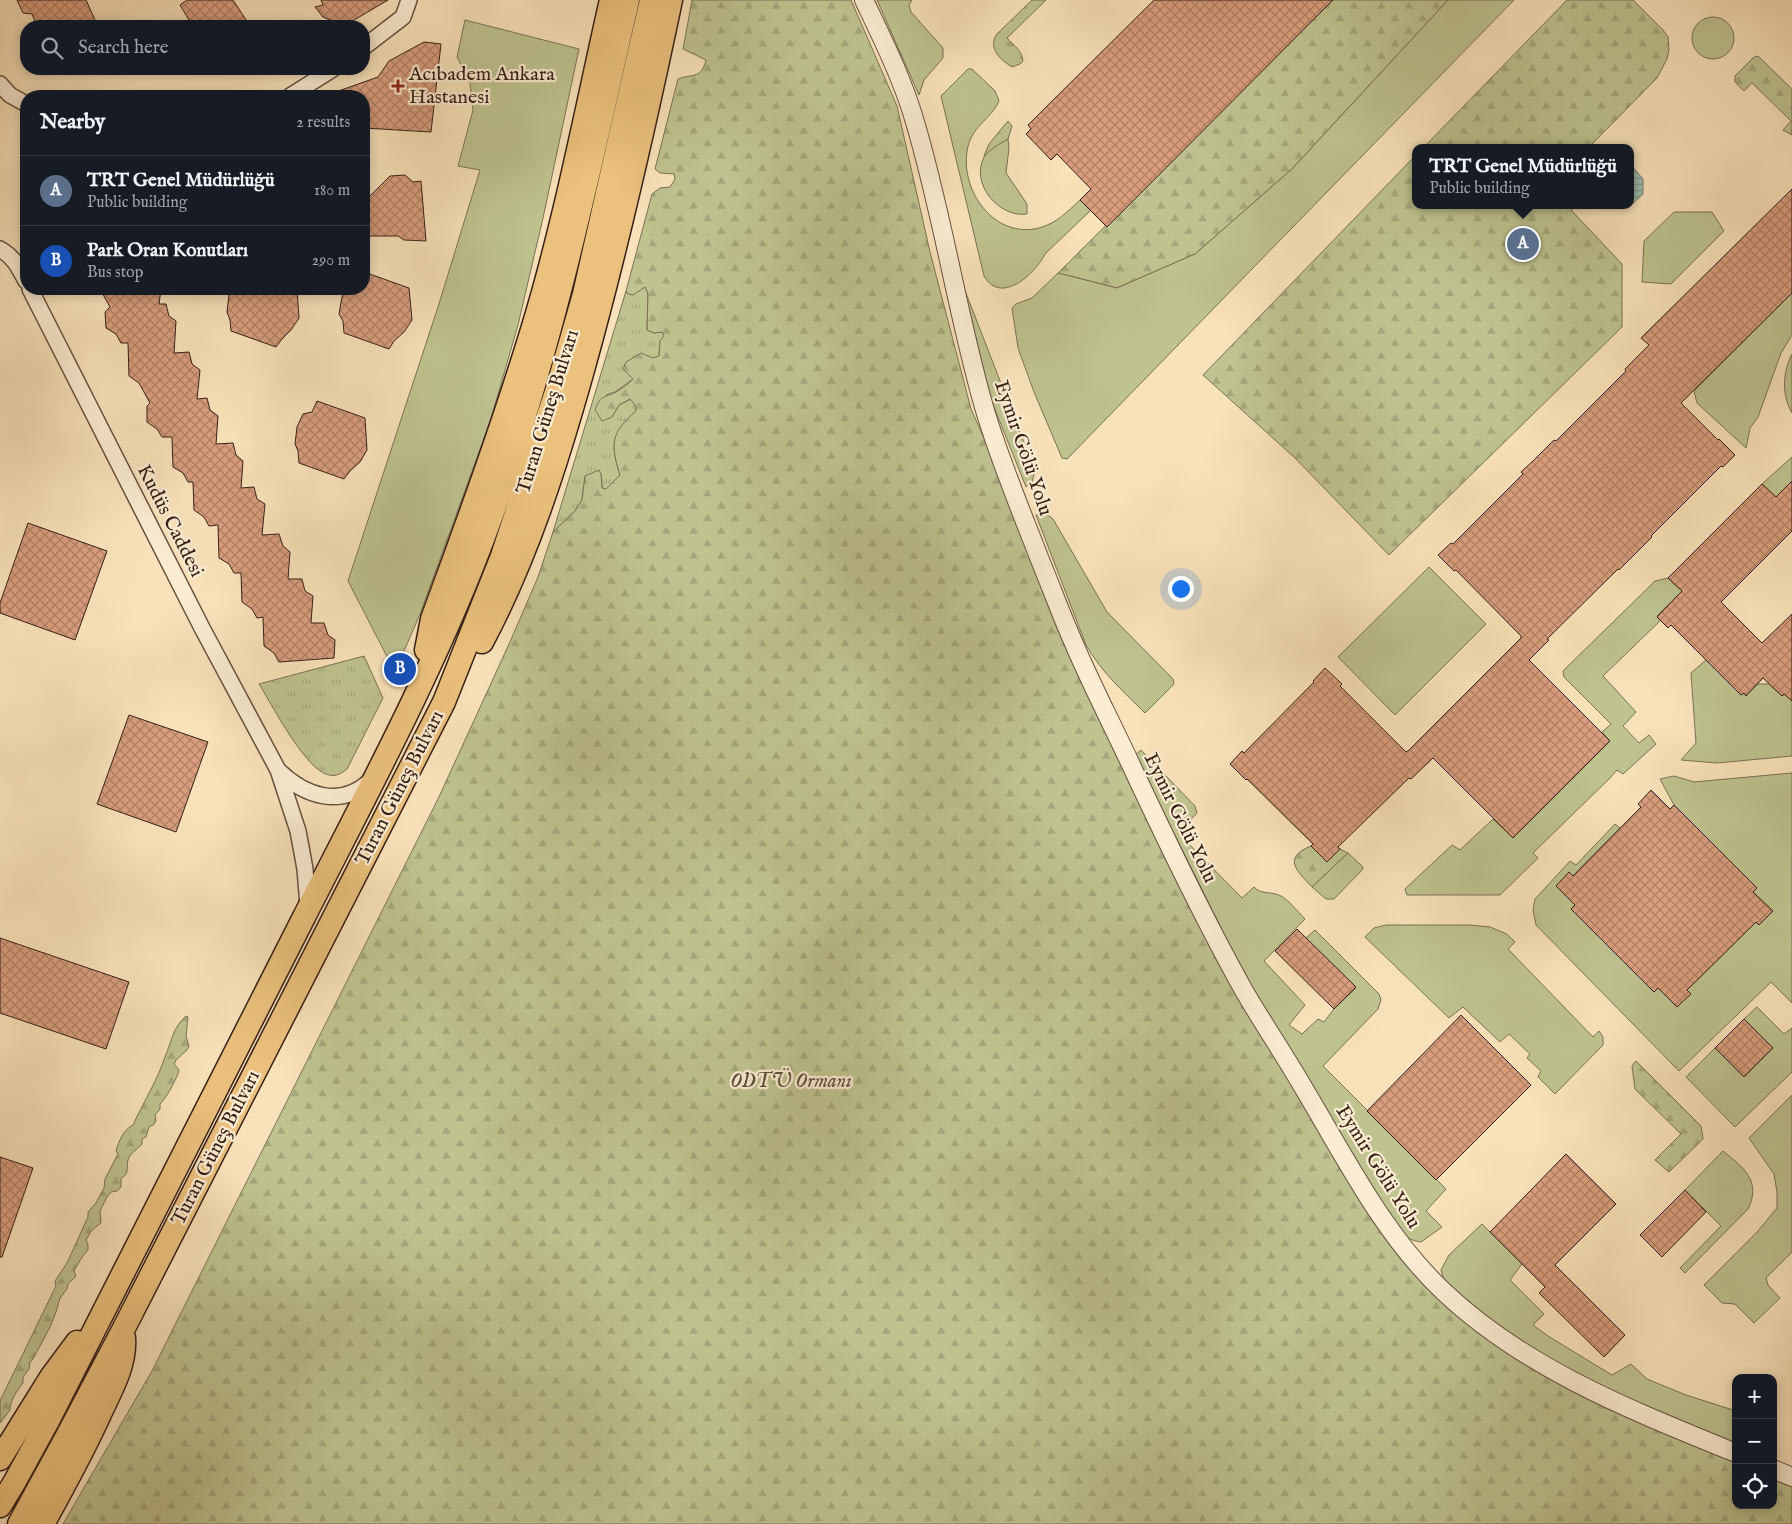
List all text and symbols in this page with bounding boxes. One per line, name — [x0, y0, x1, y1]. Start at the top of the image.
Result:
search box — [20, 20, 370, 75]
icon: search — [38, 34, 66, 62]
text: Search here — [78, 36, 169, 60]
place label: Acıbadem Ankara Hastanesi — [408, 62, 555, 110]
marker: Acıbadem Ankara Hastanesi — [391, 79, 405, 93]
text: Nearby — [40, 109, 105, 136]
text: 2 results — [296, 113, 350, 133]
popup — [1412, 144, 1634, 209]
text: TRT Genel Müdürlüğü — [1429, 155, 1617, 179]
text: TRT Genel Müdürlüğü — [87, 169, 275, 193]
text: Public building — [1429, 179, 1530, 199]
text: A — [51, 181, 61, 201]
text: 180 m — [314, 181, 350, 201]
text: Public building — [87, 193, 187, 213]
pin: A — [1507, 225, 1539, 263]
text: Park Oran Konutları — [87, 239, 248, 263]
text: B — [51, 251, 61, 271]
text: 290 m — [312, 251, 350, 271]
text: Bus stop — [87, 263, 143, 283]
street label: Turan Güneş Bulvarı — [511, 327, 585, 497]
street label: Eymir Gölü Yolu — [988, 377, 1058, 519]
street label: Kudüs Caddesi — [131, 461, 209, 581]
your location — [1168, 576, 1194, 602]
pin: B — [384, 650, 416, 688]
street label: Turan Güneş Bulvarı — [350, 706, 450, 870]
street label: Eymir Gölü Yolu — [1138, 749, 1222, 887]
street label: Turan Güneş Bulvarı — [166, 1066, 266, 1230]
park label: ODTÜ Ormanı — [730, 1068, 852, 1094]
street label: Eymir Gölü Yolu — [1330, 1100, 1426, 1234]
map controls — [1732, 1374, 1777, 1509]
button: + — [1732, 1374, 1777, 1419]
button: − — [1732, 1419, 1777, 1464]
button: locate — [1732, 1464, 1777, 1509]

